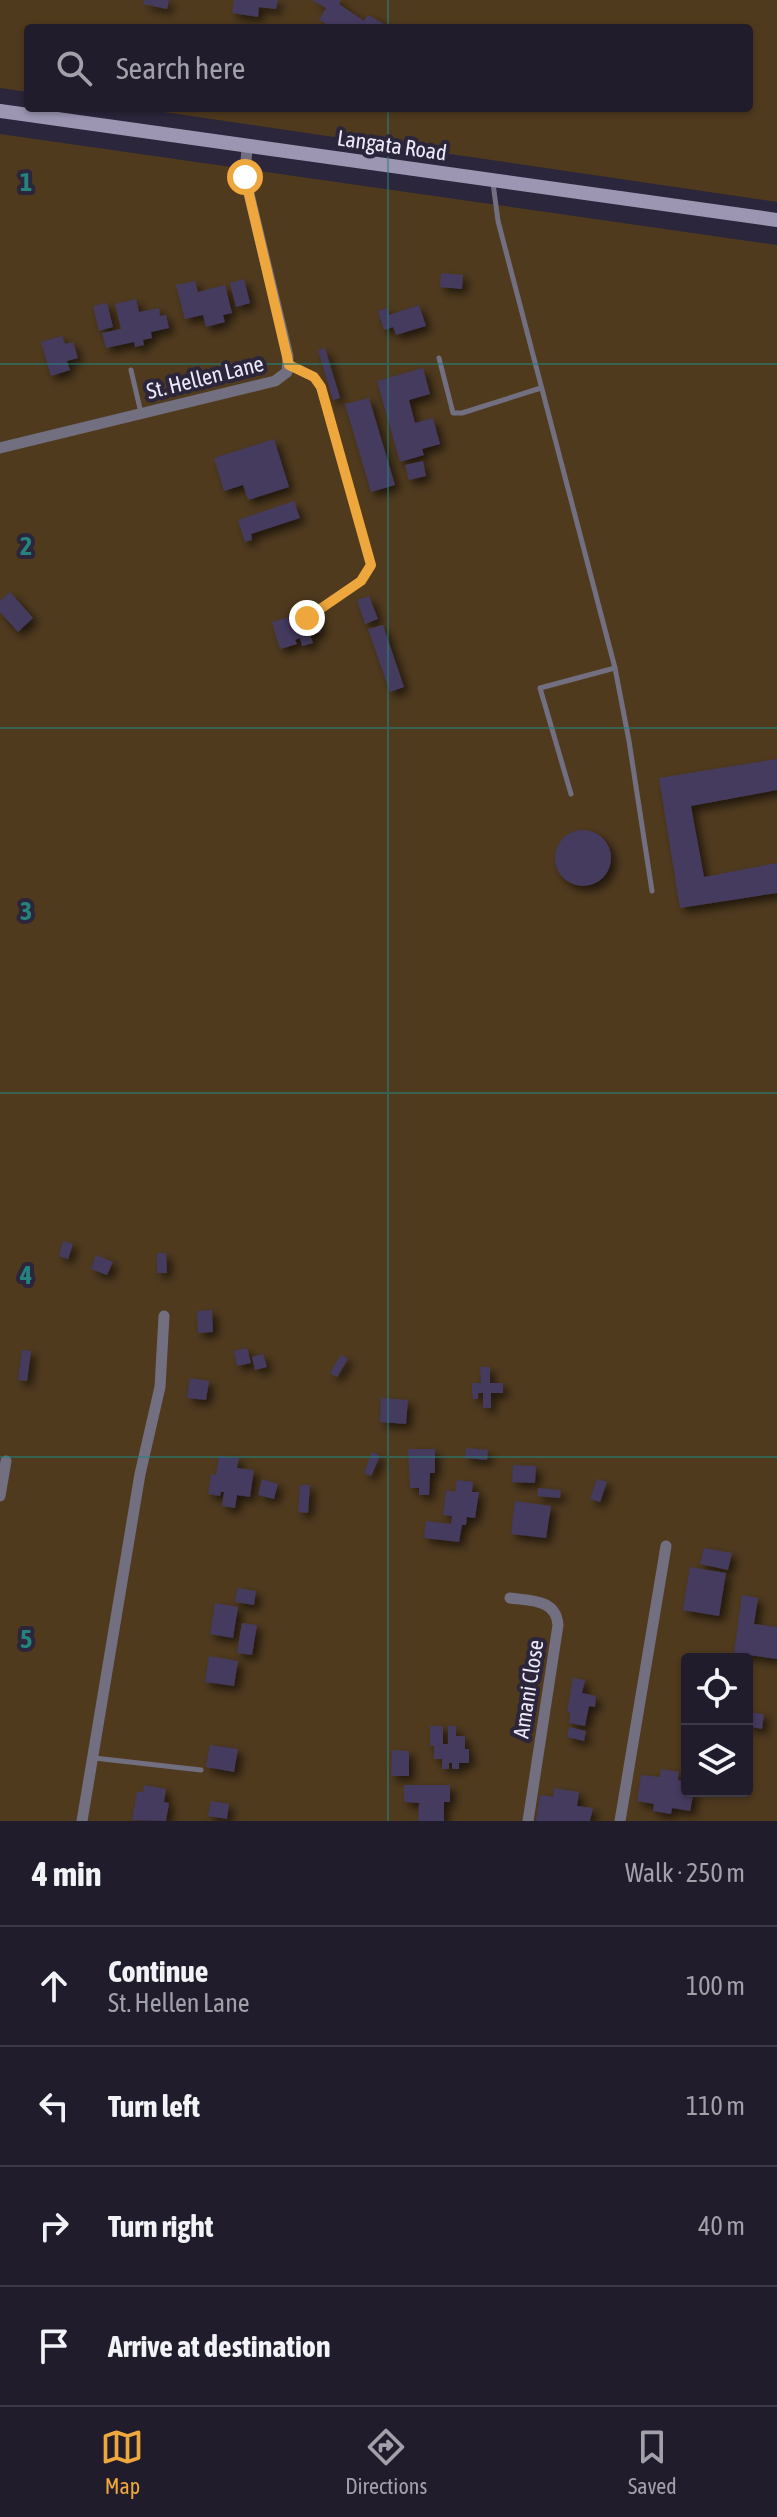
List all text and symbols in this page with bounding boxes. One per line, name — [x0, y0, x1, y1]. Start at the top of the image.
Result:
search box — [24, 24, 753, 112]
icon: search — [52, 46, 96, 90]
text: Search here — [116, 51, 245, 85]
street label: Langata Road — [336, 124, 448, 166]
route start — [227, 159, 263, 195]
text: 1 — [20, 167, 32, 197]
street label: St. Hellen Lane — [144, 350, 266, 404]
text: 2 — [20, 531, 32, 561]
route end — [289, 600, 325, 636]
text: 3 — [20, 896, 32, 926]
text: 4 — [19, 1260, 32, 1290]
text: 5 — [20, 1624, 32, 1654]
street label: Amani Close — [507, 1638, 549, 1740]
map controls — [681, 1653, 753, 1797]
button: locate — [681, 1653, 753, 1725]
button: layers — [681, 1725, 753, 1797]
text: 4 min — [32, 1854, 101, 1893]
text: Walk · 250 m — [625, 1858, 745, 1888]
text: Continue — [108, 1954, 208, 1988]
icon: ahead — [32, 1964, 76, 2008]
text: 100 m — [686, 1971, 745, 2001]
text: St. Hellen Lane — [108, 1988, 250, 2018]
icon: left — [32, 2084, 76, 2128]
text: Turn left — [108, 2089, 200, 2123]
text: 110 m — [686, 2091, 745, 2121]
icon: right — [32, 2204, 76, 2248]
text: Turn right — [108, 2209, 214, 2243]
text: 40 m — [698, 2211, 745, 2241]
icon: arrive — [32, 2324, 76, 2368]
text: Arrive at destination — [108, 2329, 330, 2363]
tab: Map — [100, 2425, 144, 2499]
tab: Directions — [345, 2425, 427, 2499]
tab: Saved — [628, 2425, 677, 2499]

